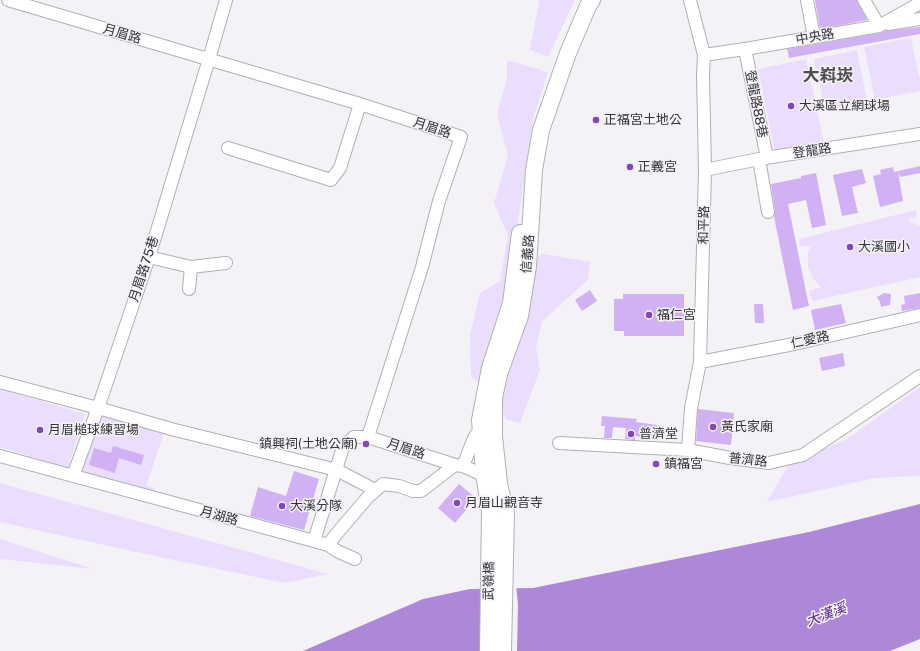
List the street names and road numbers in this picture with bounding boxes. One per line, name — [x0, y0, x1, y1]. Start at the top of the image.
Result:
street label: 月眉路 — [101, 21, 143, 47]
street label: 中央路 — [794, 26, 836, 48]
street label: 登龍路88巷 — [742, 69, 770, 139]
street label: 月眉路 — [411, 115, 453, 141]
street label: 登龍路 — [792, 140, 832, 162]
street label: 和平路 — [696, 205, 712, 245]
street label: 月眉路75巷 — [126, 234, 162, 304]
street label: 信義路 — [519, 234, 537, 274]
street label: 仁愛路 — [789, 328, 831, 352]
street label: 月眉路 — [385, 436, 427, 462]
street label: 普濟路 — [728, 450, 768, 470]
street label: 月湖路 — [198, 503, 240, 529]
street label: 武嶺橋 — [481, 561, 497, 601]

